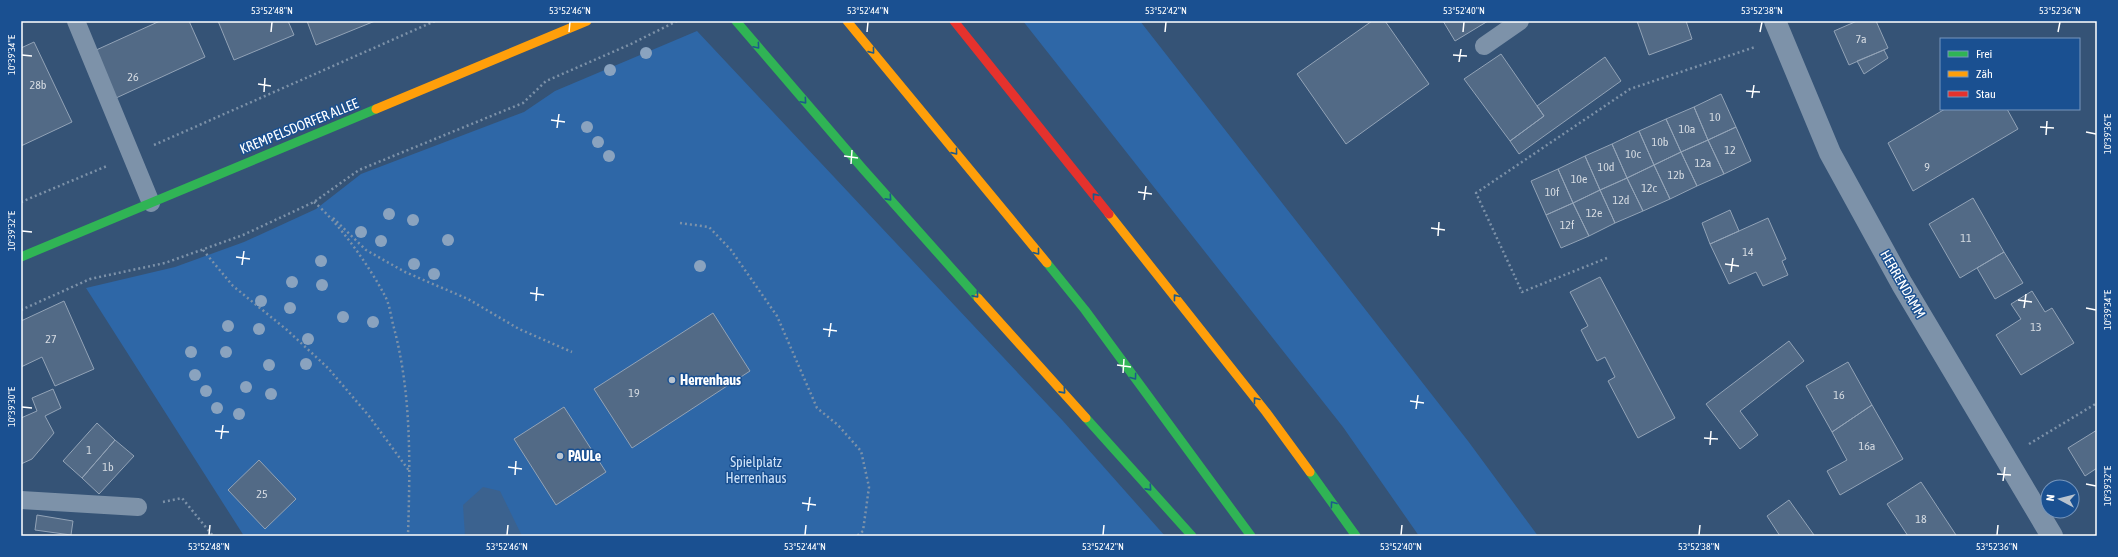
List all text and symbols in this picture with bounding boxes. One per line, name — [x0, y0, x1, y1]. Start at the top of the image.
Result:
text: 53°52'48"N — [251, 5, 293, 16]
text: 53°52'46"N — [549, 5, 591, 16]
text: 53°52'44"N — [847, 5, 889, 16]
text: 53°52'42"N — [1145, 5, 1187, 16]
text: 53°52'40"N — [1443, 5, 1485, 16]
text: 53°52'38"N — [1741, 5, 1783, 16]
text: 53°52'36"N — [2039, 5, 2081, 16]
house number: 7a — [1855, 32, 1867, 46]
text: 10°39'34"E — [6, 34, 17, 75]
legend — [1940, 38, 2080, 110]
one-way arrow — [753, 41, 760, 49]
one-way arrow — [867, 47, 874, 54]
text: Frei — [1976, 47, 1992, 61]
text: Zäh — [1976, 67, 1993, 81]
house number: 26 — [127, 70, 139, 84]
house number: 28b — [30, 78, 47, 92]
text: Stau — [1976, 87, 1996, 101]
street label: KREMPELSDORFER ALLEE — [237, 95, 361, 157]
one-way arrow — [800, 96, 807, 103]
house number: 10 — [1709, 110, 1721, 124]
text: 10°39'36"E — [2102, 113, 2113, 154]
house number: 10a — [1679, 122, 1695, 136]
house number: 10b — [1652, 135, 1669, 149]
house number: 12 — [1724, 143, 1736, 157]
one-way arrow — [950, 147, 957, 154]
house number: 10c — [1625, 147, 1641, 161]
house number: 12a — [1695, 156, 1711, 170]
house number: 10d — [1598, 160, 1614, 174]
house number: 9 — [1924, 160, 1930, 174]
house number: 12b — [1668, 168, 1685, 182]
house number: 10e — [1571, 172, 1587, 186]
house number: 12c — [1641, 181, 1657, 195]
house number: 10f — [1545, 185, 1560, 199]
one-way arrow — [885, 193, 892, 200]
one-way arrow — [1093, 193, 1100, 200]
house number: 12d — [1613, 193, 1629, 207]
house number: 12e — [1586, 206, 1602, 220]
text: 10°39'32"E — [6, 210, 17, 251]
house number: 12f — [1560, 218, 1575, 232]
house number: 11 — [1960, 231, 1972, 245]
house number: 14 — [1742, 245, 1754, 259]
one-way arrow — [1033, 247, 1040, 254]
street label: HERRENDAMM — [1877, 247, 1929, 321]
text: 10°39'34"E — [2102, 289, 2113, 330]
one-way arrow — [971, 290, 978, 297]
one-way arrow — [1174, 295, 1181, 302]
house number: 13 — [2030, 320, 2042, 334]
house number: 27 — [45, 332, 57, 346]
place label: Herrenhaus — [680, 372, 741, 388]
one-way arrow — [1129, 372, 1136, 379]
marker: Herrenhaus — [667, 375, 677, 385]
text: 10°39'30"E — [6, 386, 17, 427]
house number: 19 — [628, 386, 640, 400]
one-way arrow — [1058, 387, 1065, 394]
house number: 16 — [1833, 388, 1845, 402]
one-way arrow — [1254, 397, 1261, 404]
house number: 16a — [1859, 439, 1875, 453]
house number: 1 — [86, 443, 92, 457]
place label: PAULe — [568, 448, 601, 464]
marker: PAULe — [555, 451, 565, 461]
park label: Spielplatz Herrenhaus — [726, 454, 787, 486]
house number: 1b — [102, 460, 114, 474]
text: 10°39'32"E — [2102, 465, 2113, 506]
north arrow — [2040, 479, 2080, 519]
one-way arrow — [1145, 484, 1152, 491]
house number: 25 — [256, 487, 268, 501]
text: N — [2044, 494, 2056, 502]
one-way arrow — [1331, 502, 1338, 509]
house number: 18 — [1915, 512, 1927, 526]
text: 53°52'48"N — [188, 541, 230, 552]
text: 53°52'46"N — [486, 541, 528, 552]
text: 53°52'44"N — [784, 541, 826, 552]
text: 53°52'42"N — [1082, 541, 1124, 552]
text: 53°52'40"N — [1380, 541, 1422, 552]
text: 53°52'38"N — [1678, 541, 1720, 552]
text: 53°52'36"N — [1976, 541, 2018, 552]

